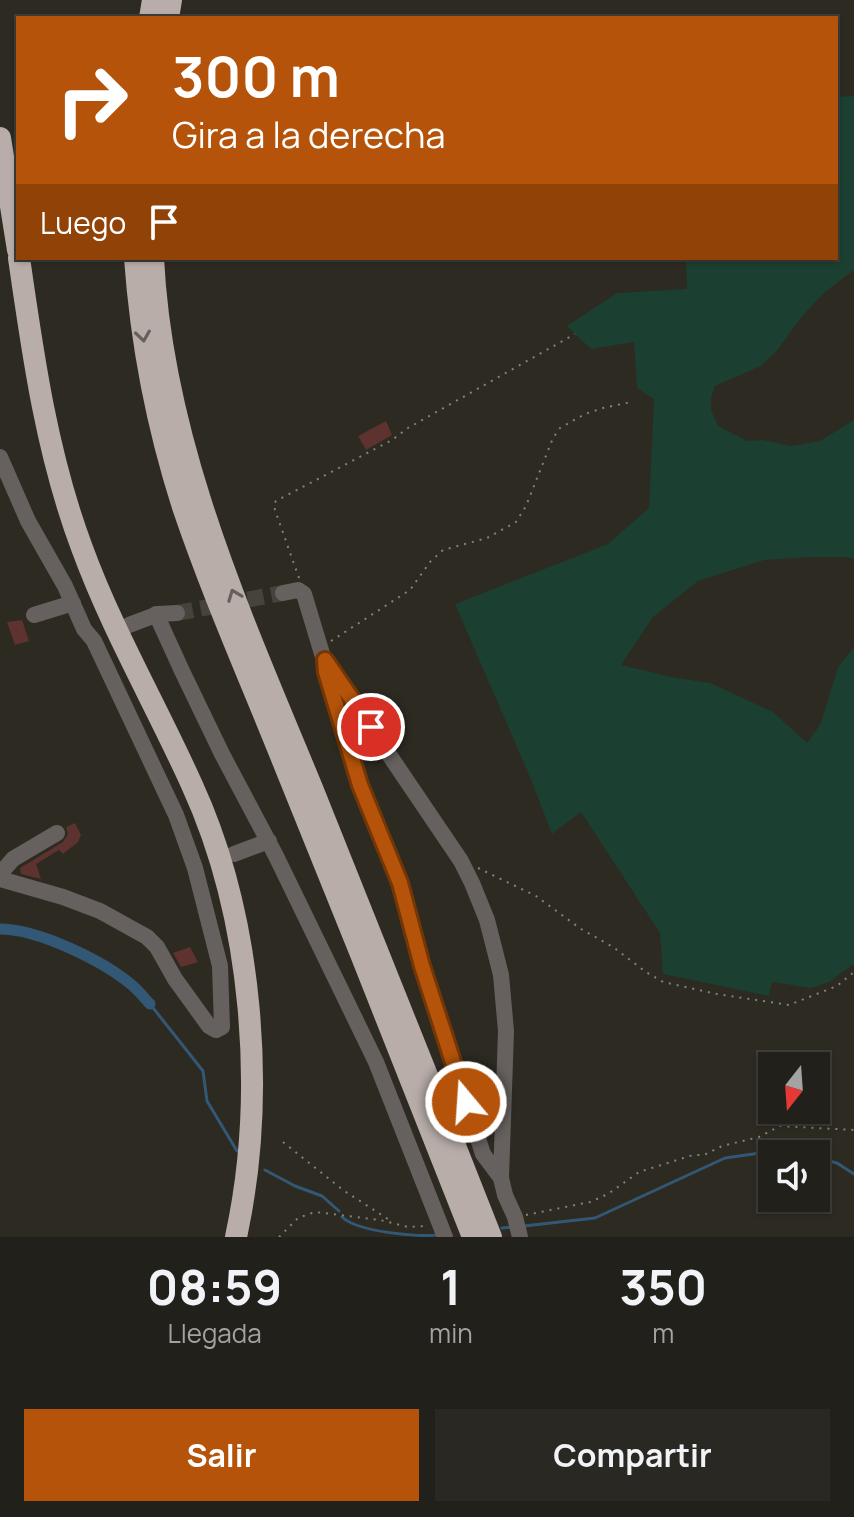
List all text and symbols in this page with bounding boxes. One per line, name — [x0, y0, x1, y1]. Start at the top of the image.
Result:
text: 300 m — [172, 37, 340, 114]
icon: right — [40, 48, 144, 152]
text: Gira a la derecha — [172, 110, 445, 159]
icon: arrive — [142, 200, 186, 244]
text: Luego — [40, 202, 126, 243]
one-way arrow — [134, 329, 151, 342]
one-way arrow — [227, 589, 244, 603]
pin — [337, 693, 405, 761]
icon: arrive — [349, 705, 393, 749]
north arrow — [758, 1052, 830, 1124]
map controls — [758, 1052, 830, 1212]
position arrow — [424, 1060, 508, 1144]
button: sound — [758, 1140, 830, 1212]
text: 08:59 — [147, 1254, 282, 1319]
text: 1 — [440, 1254, 461, 1319]
text: 350 — [620, 1254, 707, 1319]
text: Llegada — [167, 1315, 262, 1351]
text: min — [429, 1315, 473, 1351]
text: m — [652, 1315, 674, 1351]
button: Salir — [24, 1409, 419, 1501]
button: Compartir — [435, 1409, 830, 1501]

